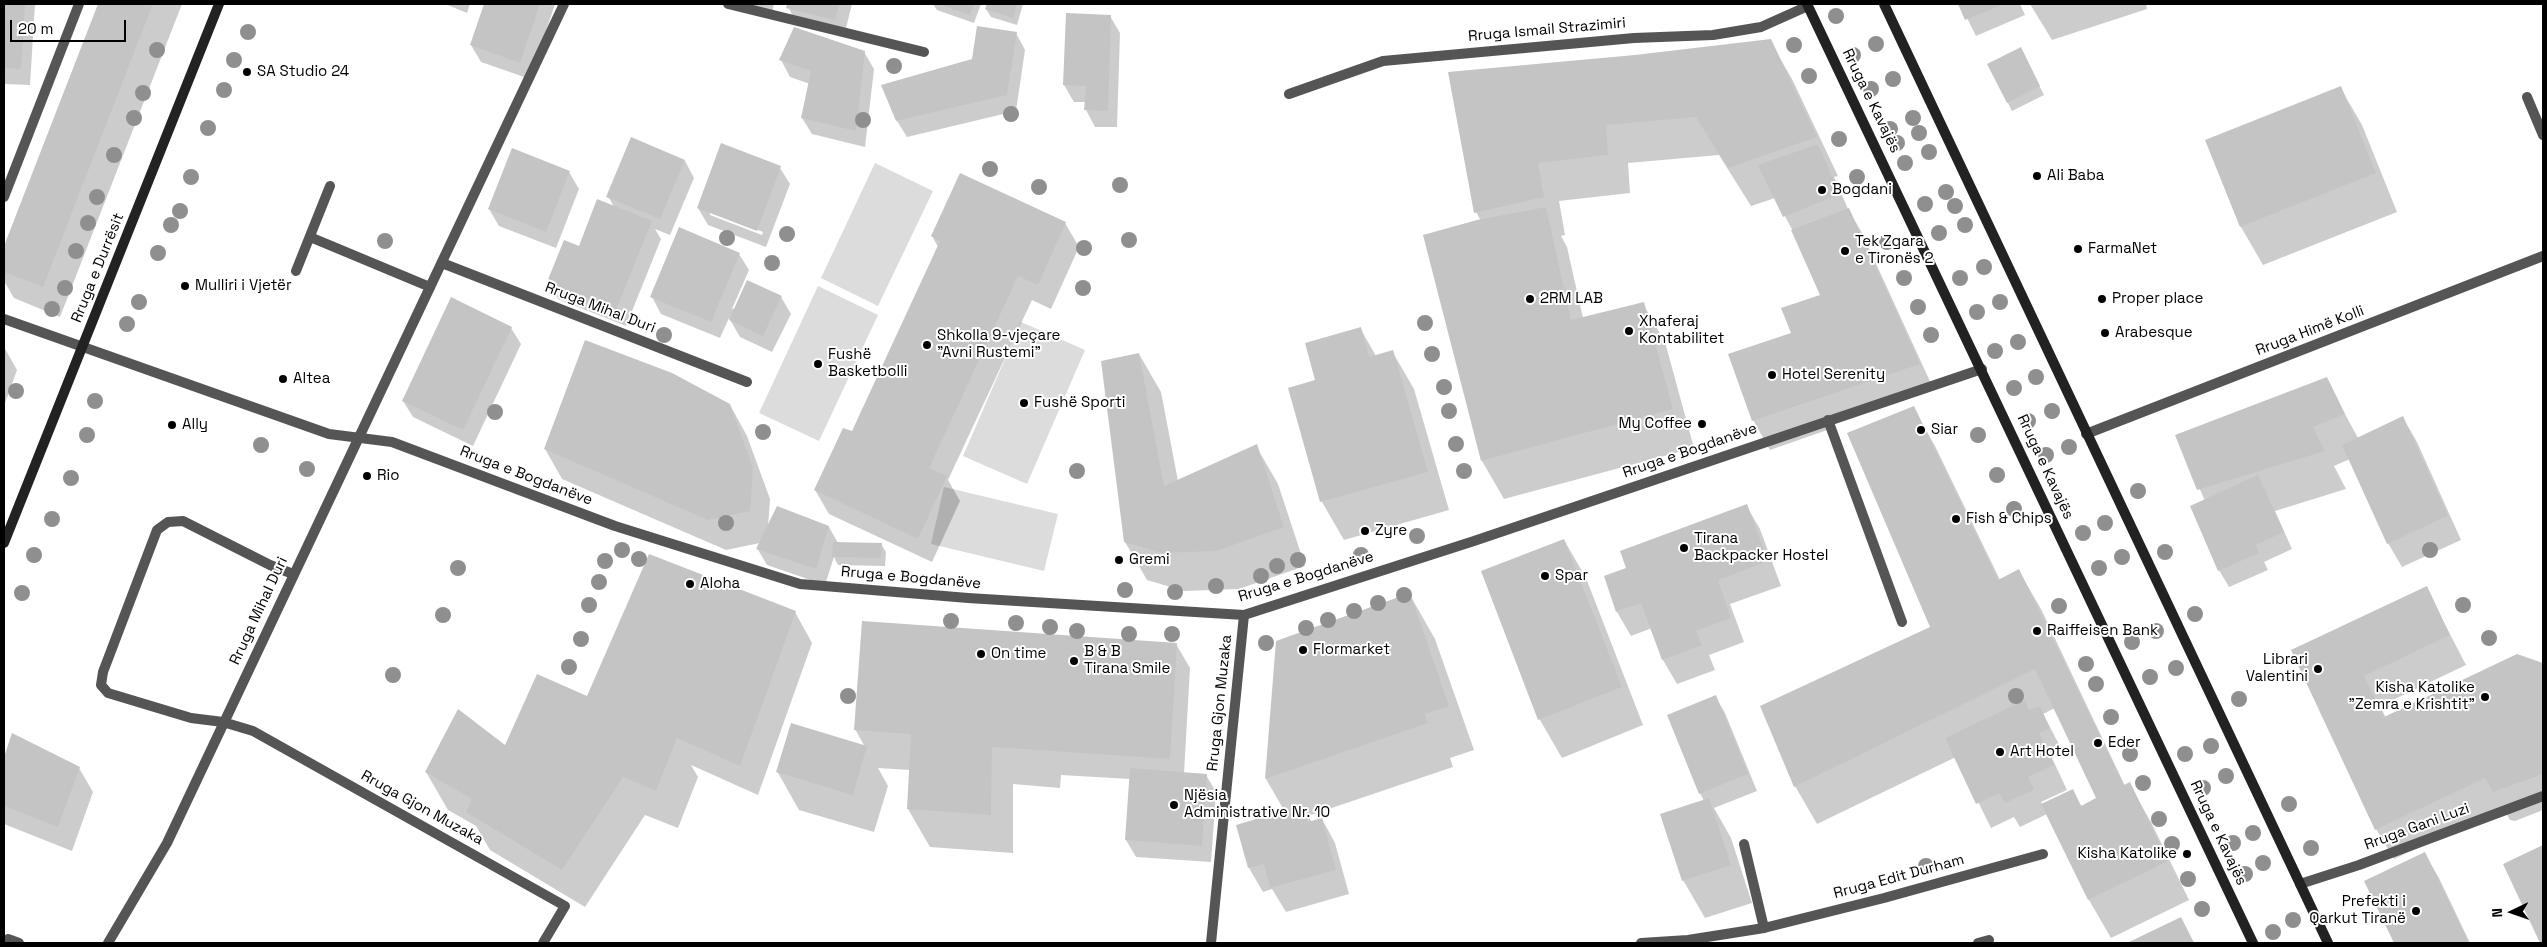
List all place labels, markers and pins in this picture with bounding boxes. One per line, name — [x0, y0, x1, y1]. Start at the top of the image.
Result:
place label: SA Studio 24 — [257, 63, 349, 81]
marker: SA Studio 24 — [241, 66, 253, 78]
place label: Ali Baba — [2047, 167, 2104, 185]
marker: Ali Baba — [2031, 170, 2043, 182]
place label: Bogdani — [1832, 181, 1892, 199]
marker: Bogdani — [1816, 184, 1828, 196]
place label: Tek Zgara e Tironës 2 — [1855, 233, 1934, 268]
place label: FarmaNet — [2088, 240, 2157, 258]
marker: FarmaNet — [2072, 243, 2084, 255]
marker: Tek Zgara e Tironës 2 — [1839, 245, 1851, 257]
place label: Mulliri i Vjetër — [195, 277, 292, 295]
marker: Mulliri i Vjetër — [179, 280, 191, 292]
place label: 2RM LAB — [1540, 290, 1603, 308]
place label: Proper place — [2112, 290, 2203, 308]
marker: 2RM LAB — [1524, 293, 1536, 305]
marker: Proper place — [2096, 293, 2108, 305]
place label: Xhaferaj Kontabilitet — [1639, 313, 1724, 348]
place label: Arabesque — [2115, 324, 2193, 342]
marker: Xhaferaj Kontabilitet — [1623, 325, 1635, 337]
place label: Shkolla 9-vjeçare "Avni Rustemi" — [937, 327, 1060, 362]
marker: Arabesque — [2099, 327, 2111, 339]
marker: Shkolla 9-vjeçare "Avni Rustemi" — [921, 339, 933, 351]
place label: Fushë Basketbolli — [828, 346, 907, 381]
marker: Fushë Basketbolli — [812, 358, 824, 370]
place label: Hotel Serenity — [1782, 366, 1885, 384]
marker: Hotel Serenity — [1766, 369, 1778, 381]
place label: Altea — [293, 370, 330, 388]
marker: Altea — [277, 373, 289, 385]
place label: Fushë Sporti — [1034, 394, 1125, 412]
marker: Fushë Sporti — [1018, 397, 1030, 409]
place label: My Coffee — [1619, 415, 1692, 433]
place label: Ally — [182, 416, 208, 434]
marker: My Coffee — [1696, 418, 1708, 430]
marker: Ally — [166, 419, 178, 431]
place label: Siar — [1931, 421, 1958, 439]
marker: Siar — [1915, 424, 1927, 436]
place label: Rio — [377, 467, 399, 485]
marker: Rio — [361, 470, 373, 482]
place label: Fish & Chips — [1966, 510, 2052, 528]
marker: Fish & Chips — [1950, 513, 1962, 525]
place label: Zyre — [1375, 522, 1407, 540]
marker: Zyre — [1359, 525, 1371, 537]
place label: Tirana Backpacker Hostel — [1694, 530, 1829, 565]
marker: Tirana Backpacker Hostel — [1678, 542, 1690, 554]
place label: Gremi — [1129, 551, 1170, 569]
marker: Gremi — [1113, 554, 1125, 566]
place label: Spar — [1555, 567, 1588, 585]
marker: Spar — [1539, 570, 1551, 582]
place label: Aloha — [700, 575, 740, 593]
marker: Aloha — [684, 578, 696, 590]
place label: Raiffeisen Bank — [2047, 622, 2158, 640]
marker: Raiffeisen Bank — [2031, 625, 2043, 637]
place label: Flormarket — [1313, 641, 1390, 659]
place label: B & B Tirana Smile — [1084, 643, 1170, 678]
marker: Flormarket — [1297, 644, 1309, 656]
place label: On time — [991, 645, 1046, 663]
marker: On time — [975, 648, 987, 660]
place label: Librari Valentini — [2246, 651, 2308, 686]
marker: B & B Tirana Smile — [1068, 655, 1080, 667]
marker: Librari Valentini — [2312, 663, 2324, 675]
place label: Kisha Katolike "Zemra e Krishtit" — [2349, 679, 2475, 714]
marker: Kisha Katolike "Zemra e Krishtit" — [2479, 691, 2491, 703]
place label: Eder — [2108, 734, 2141, 752]
marker: Eder — [2092, 737, 2104, 749]
place label: Art Hotel — [2010, 743, 2074, 761]
marker: Art Hotel — [1994, 746, 2006, 758]
place label: Njësia Administrative Nr. 10 — [1184, 787, 1330, 822]
marker: Njësia Administrative Nr. 10 — [1168, 799, 1180, 811]
place label: Kisha Katolike — [2077, 845, 2177, 863]
marker: Kisha Katolike — [2181, 848, 2193, 860]
place label: Prefekti i Qarkut Tiranë — [2309, 893, 2406, 928]
marker: Prefekti i Qarkut Tiranë — [2410, 905, 2422, 917]

